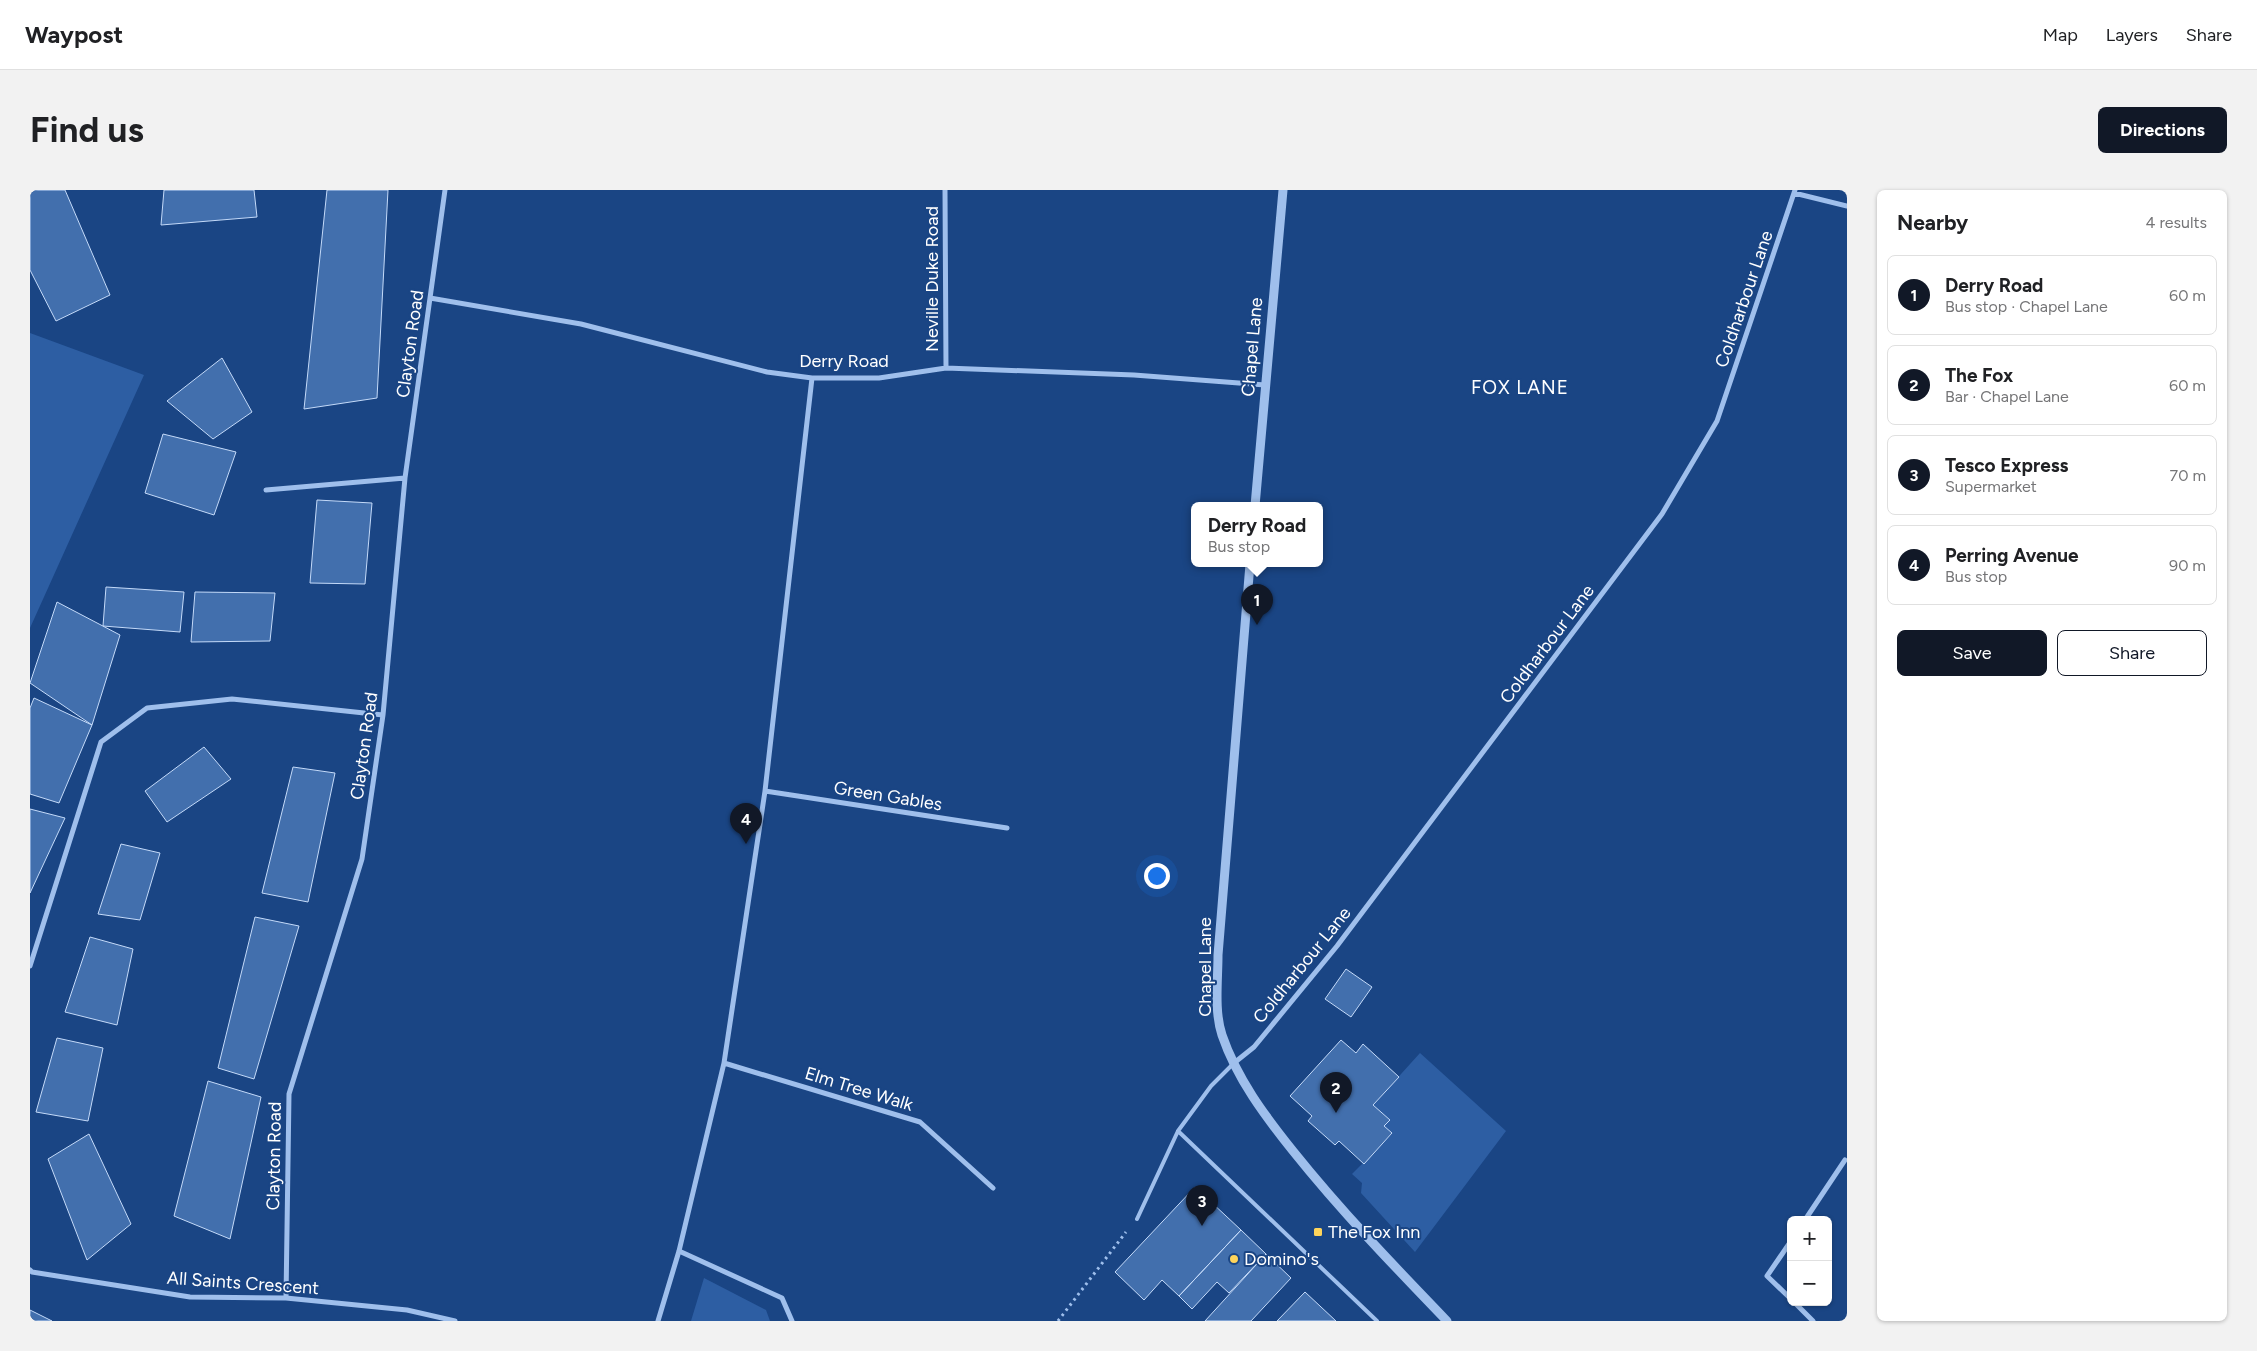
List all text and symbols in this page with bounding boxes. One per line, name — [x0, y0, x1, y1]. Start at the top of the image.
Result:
text: Waypost — [25, 20, 123, 49]
text: Map — [2043, 24, 2078, 46]
text: Layers — [2106, 24, 2158, 46]
text: Share — [2186, 24, 2232, 46]
button: Directions — [2098, 107, 2227, 153]
text: Find us — [30, 109, 144, 151]
street label: Neville Duke Road — [921, 206, 943, 352]
text: Nearby — [1897, 210, 1968, 235]
text: 4 results — [2146, 213, 2207, 232]
street label: Coldharbour Lane — [1710, 228, 1778, 370]
text: Derry Road — [1945, 274, 2043, 297]
text: 1 — [1911, 286, 1917, 305]
text: 60 m — [2169, 286, 2206, 305]
street label: Clayton Road — [392, 289, 428, 399]
street label: Chapel Lane — [1237, 296, 1267, 398]
text: Bus stop · Chapel Lane — [1945, 297, 2108, 316]
street label: Derry Road — [799, 350, 889, 372]
text: The Fox — [1945, 364, 2013, 387]
district label: FOX LANE — [1471, 376, 1569, 399]
text: 2 — [1909, 376, 1919, 395]
text: 60 m — [2169, 376, 2206, 395]
text: Bar · Chapel Lane — [1945, 387, 2069, 406]
text: Tesco Express — [1945, 454, 2068, 477]
text: 3 — [1910, 466, 1918, 485]
text: 70 m — [2170, 466, 2206, 485]
text: Supermarket — [1945, 477, 2037, 496]
popup — [1191, 502, 1323, 567]
text: Derry Road — [1208, 514, 1306, 537]
text: Bus stop — [1208, 537, 1270, 556]
text: Perring Avenue — [1945, 544, 2079, 567]
text: 4 — [1909, 556, 1919, 575]
text: 90 m — [2169, 556, 2206, 575]
text: Bus stop — [1945, 567, 2007, 586]
street label: Coldharbour Lane — [1495, 580, 1599, 708]
pin: 1 — [1241, 584, 1273, 625]
button: Save — [1897, 630, 2047, 676]
button: Share — [2057, 630, 2207, 676]
street label: Clayton Road — [346, 691, 382, 801]
street label: Green Gables — [832, 777, 944, 815]
pin: 4 — [730, 803, 762, 844]
your location — [1144, 863, 1170, 889]
street label: Coldharbour Lane — [1248, 902, 1356, 1028]
street label: Chapel Lane — [1194, 917, 1216, 1017]
street label: Elm Tree Walk — [802, 1062, 916, 1116]
pin: 2 — [1320, 1072, 1352, 1113]
street label: Clayton Road — [262, 1102, 286, 1210]
pin: 3 — [1186, 1185, 1218, 1226]
map controls — [1787, 1216, 1832, 1306]
button: + — [1787, 1216, 1832, 1261]
place label: The Fox Inn — [1328, 1221, 1420, 1243]
marker: The Fox Inn — [1312, 1226, 1324, 1238]
place label: Domino's — [1244, 1248, 1319, 1270]
marker: Domino's — [1228, 1253, 1240, 1265]
button: − — [1787, 1261, 1832, 1306]
street label: All Saints Crescent — [166, 1267, 320, 1299]

